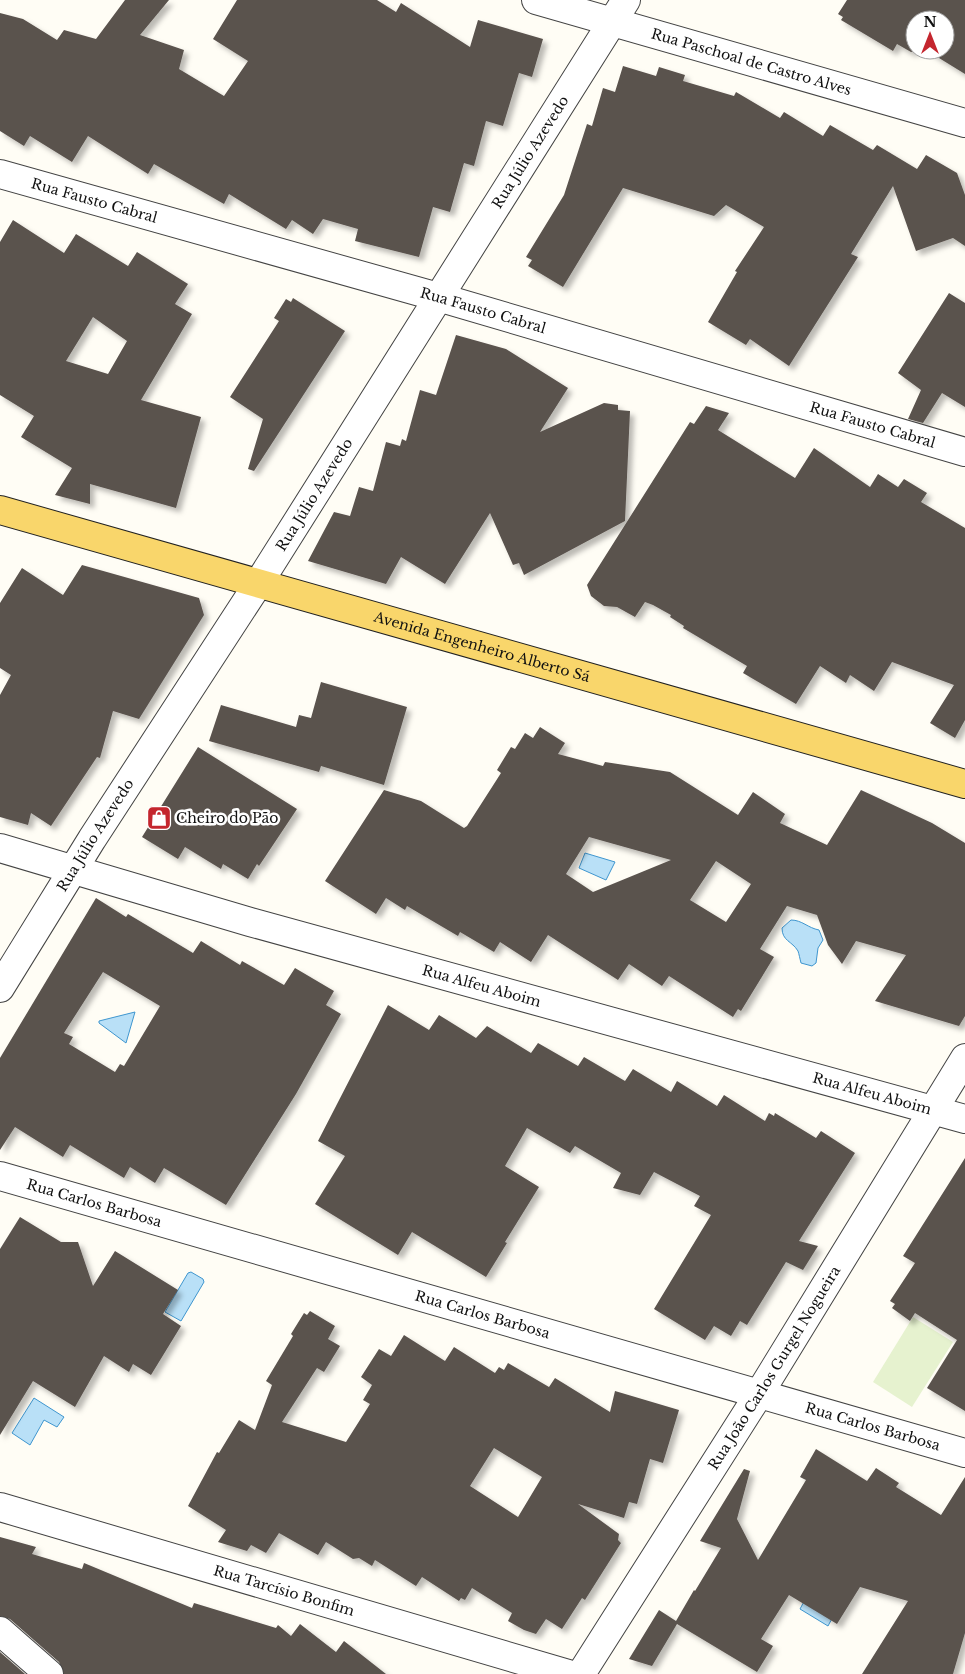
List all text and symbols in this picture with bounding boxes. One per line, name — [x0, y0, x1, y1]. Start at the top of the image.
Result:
north arrow — [905, 10, 955, 60]
text: N — [923, 13, 937, 31]
street label: Rua Paschoal de Castro Alves — [649, 24, 854, 99]
street label: Rua Júlio Azevedo — [488, 92, 572, 212]
street label: Rua Fausto Cabral — [29, 174, 160, 227]
street label: Rua Fausto Cabral — [418, 283, 549, 337]
street label: Rua Fausto Cabral — [808, 398, 938, 452]
street label: Rua Júlio Azevedo — [272, 435, 357, 554]
street label: Avenida Engenheiro Alberto Sá — [371, 607, 592, 686]
street label: Rua Júlio Azevedo — [53, 776, 138, 895]
shop icon: Cheiro do Pão — [146, 805, 172, 831]
place label: Cheiro do Pão — [176, 809, 278, 827]
street label: Rua Alfeu Aboim — [420, 961, 543, 1011]
street label: Rua Alfeu Aboim — [811, 1068, 933, 1118]
street label: Rua Carlos Barbosa — [25, 1175, 164, 1231]
street label: Rua João Carlos Gurgel Nogueira — [704, 1262, 844, 1473]
street label: Rua Carlos Barbosa — [413, 1287, 552, 1342]
street label: Rua Carlos Barbosa — [803, 1399, 943, 1454]
street label: Rua Tarcísio Bonfim — [211, 1561, 357, 1620]

